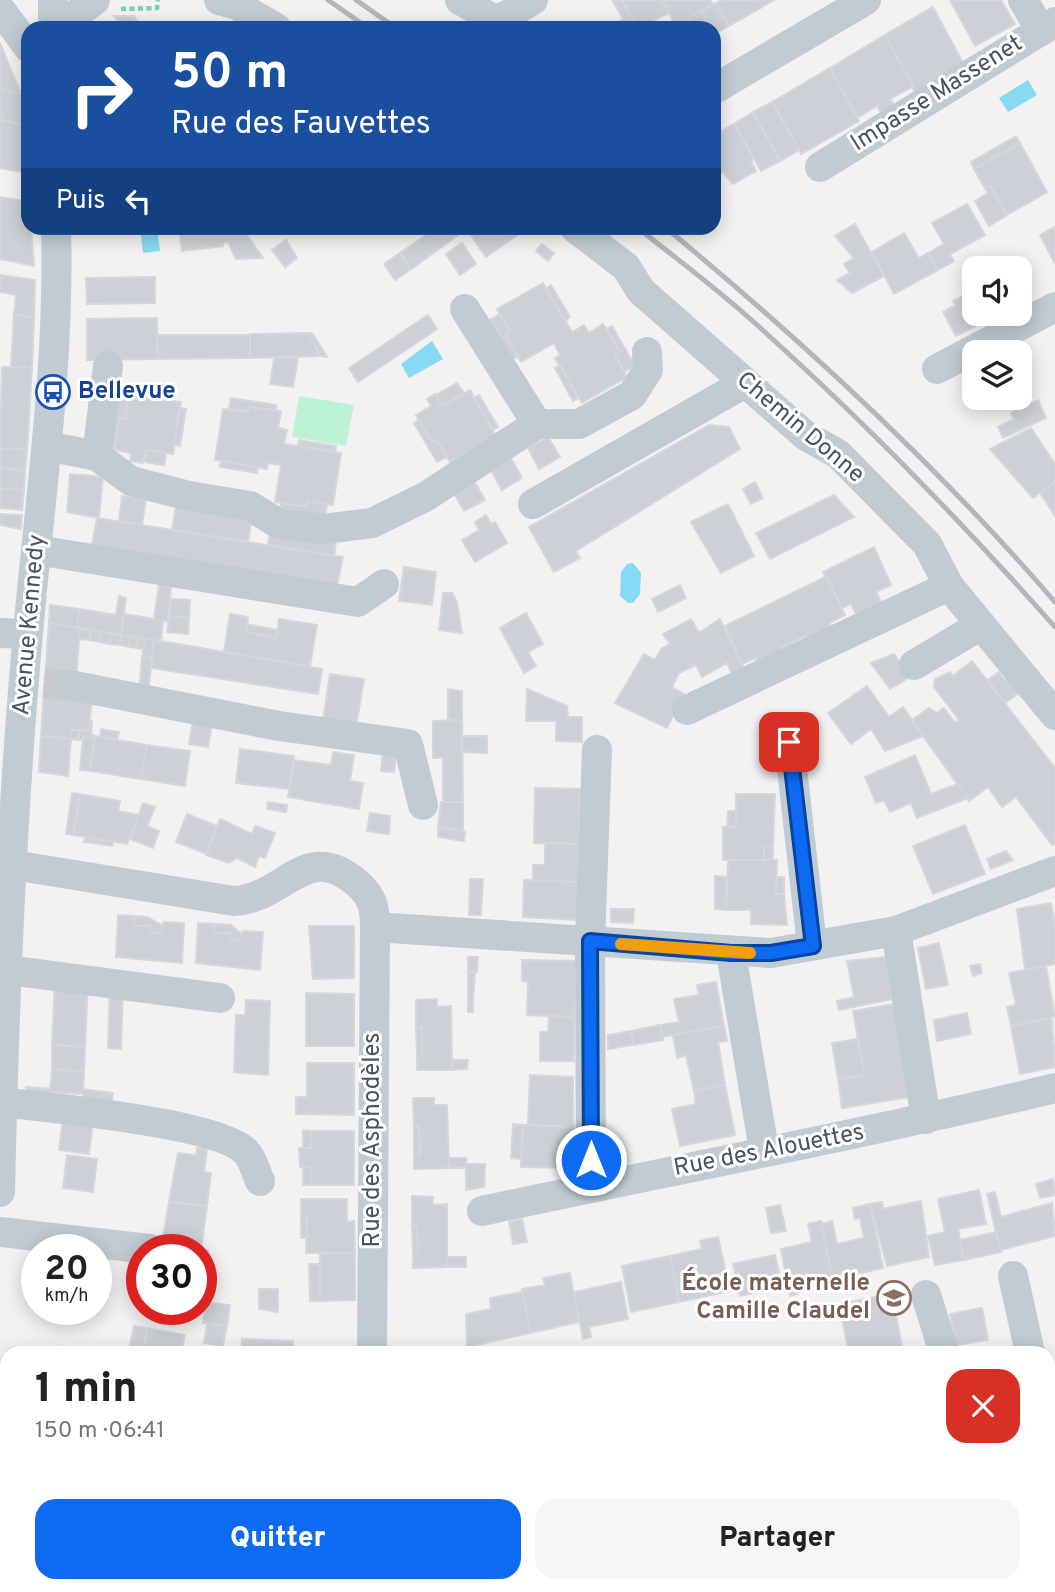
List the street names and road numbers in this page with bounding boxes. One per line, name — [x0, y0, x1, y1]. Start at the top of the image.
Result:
street label: Impasse Massenet — [846, 29, 1028, 159]
street label: Chemin Donne — [730, 366, 870, 490]
street label: Avenue Kennedy — [7, 533, 53, 717]
street label: Rue des Asphodèles — [358, 1033, 388, 1247]
street label: Rue des Alouettes — [671, 1118, 867, 1184]

